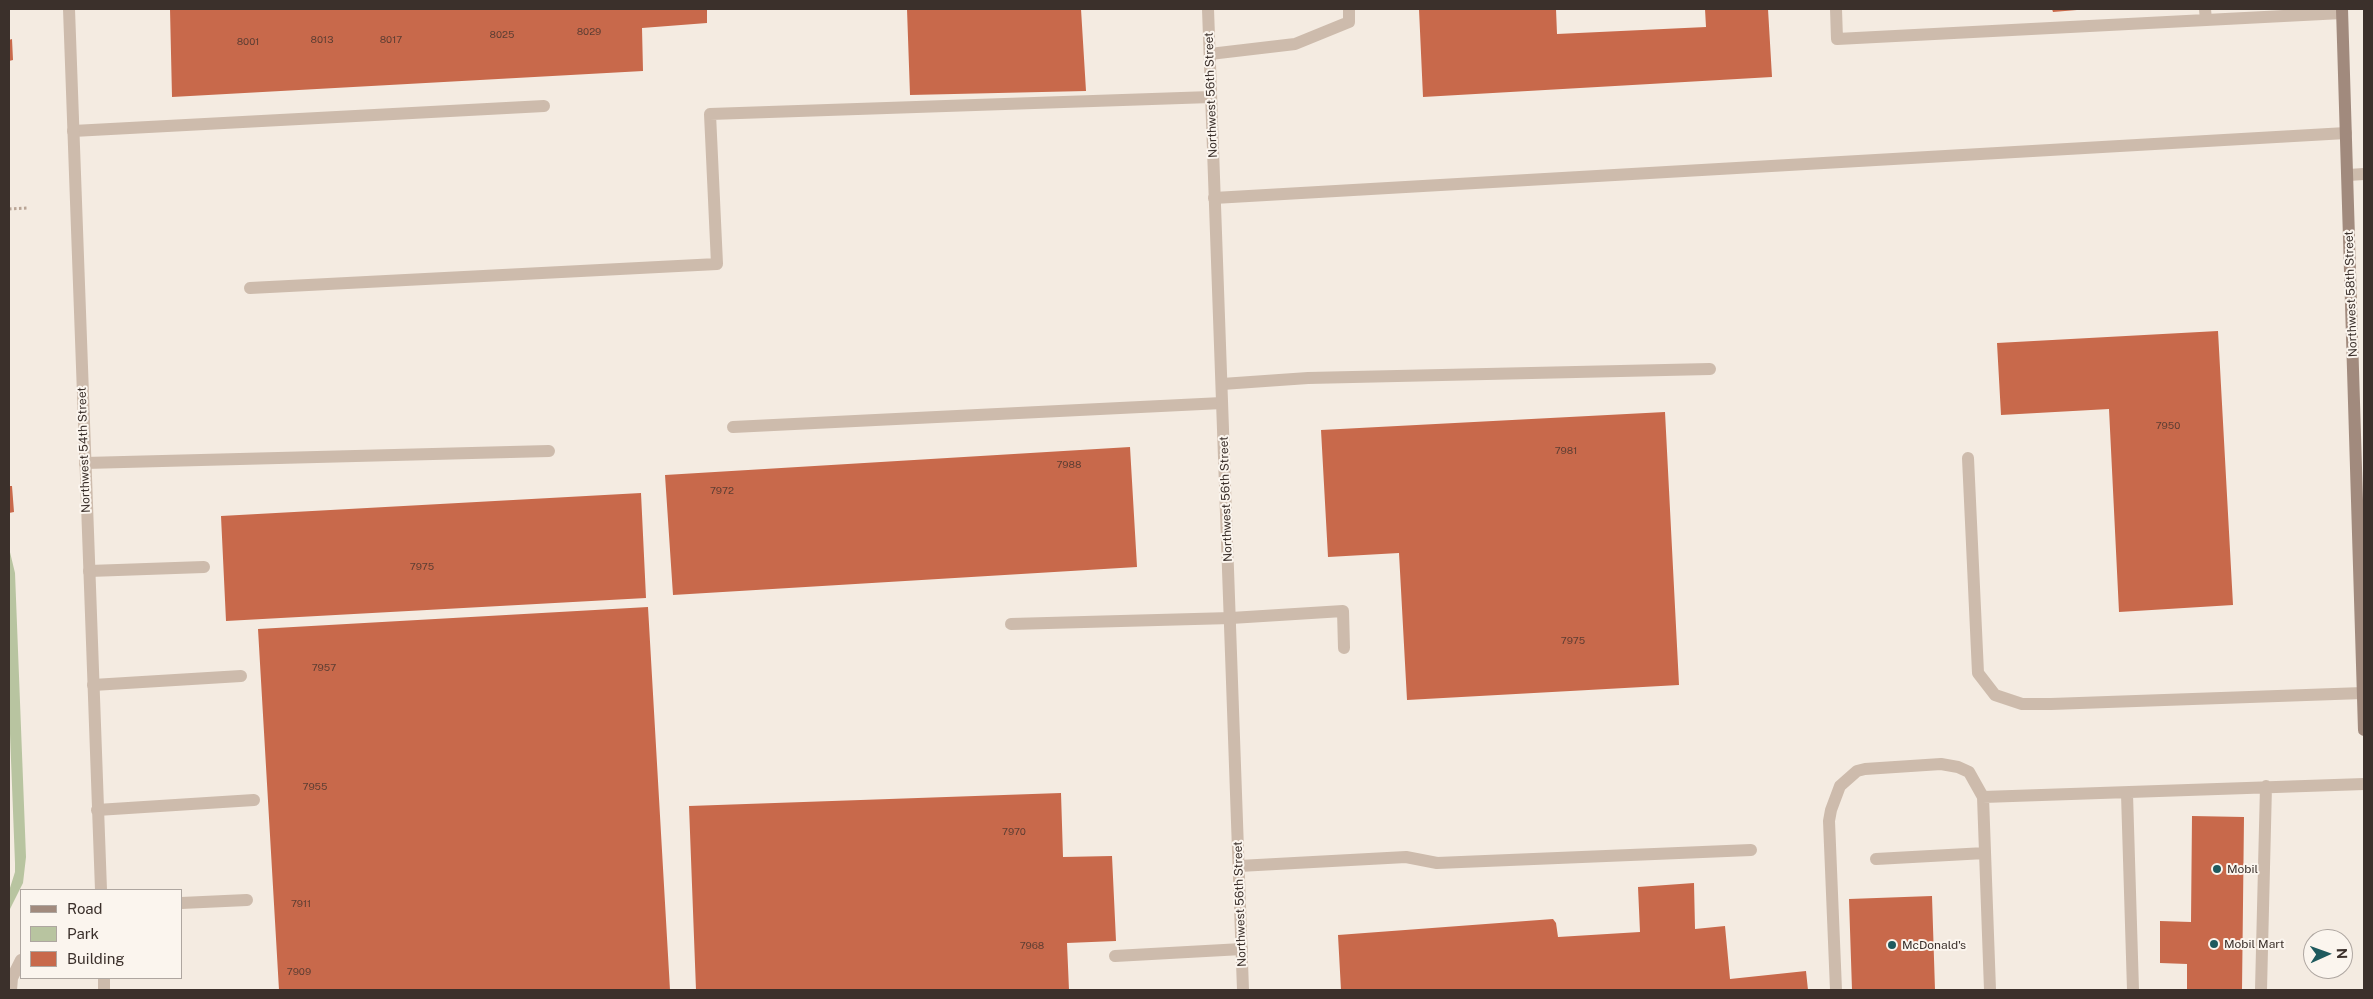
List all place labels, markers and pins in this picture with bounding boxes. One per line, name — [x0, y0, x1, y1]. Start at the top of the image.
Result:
place label: Mobil — [2227, 862, 2258, 876]
marker: Mobil — [2211, 863, 2223, 875]
place label: Mobil Mart — [2224, 937, 2284, 951]
place label: McDonald's — [1902, 938, 1966, 952]
marker: Mobil Mart — [2208, 938, 2220, 950]
marker: McDonald's — [1886, 939, 1898, 951]

